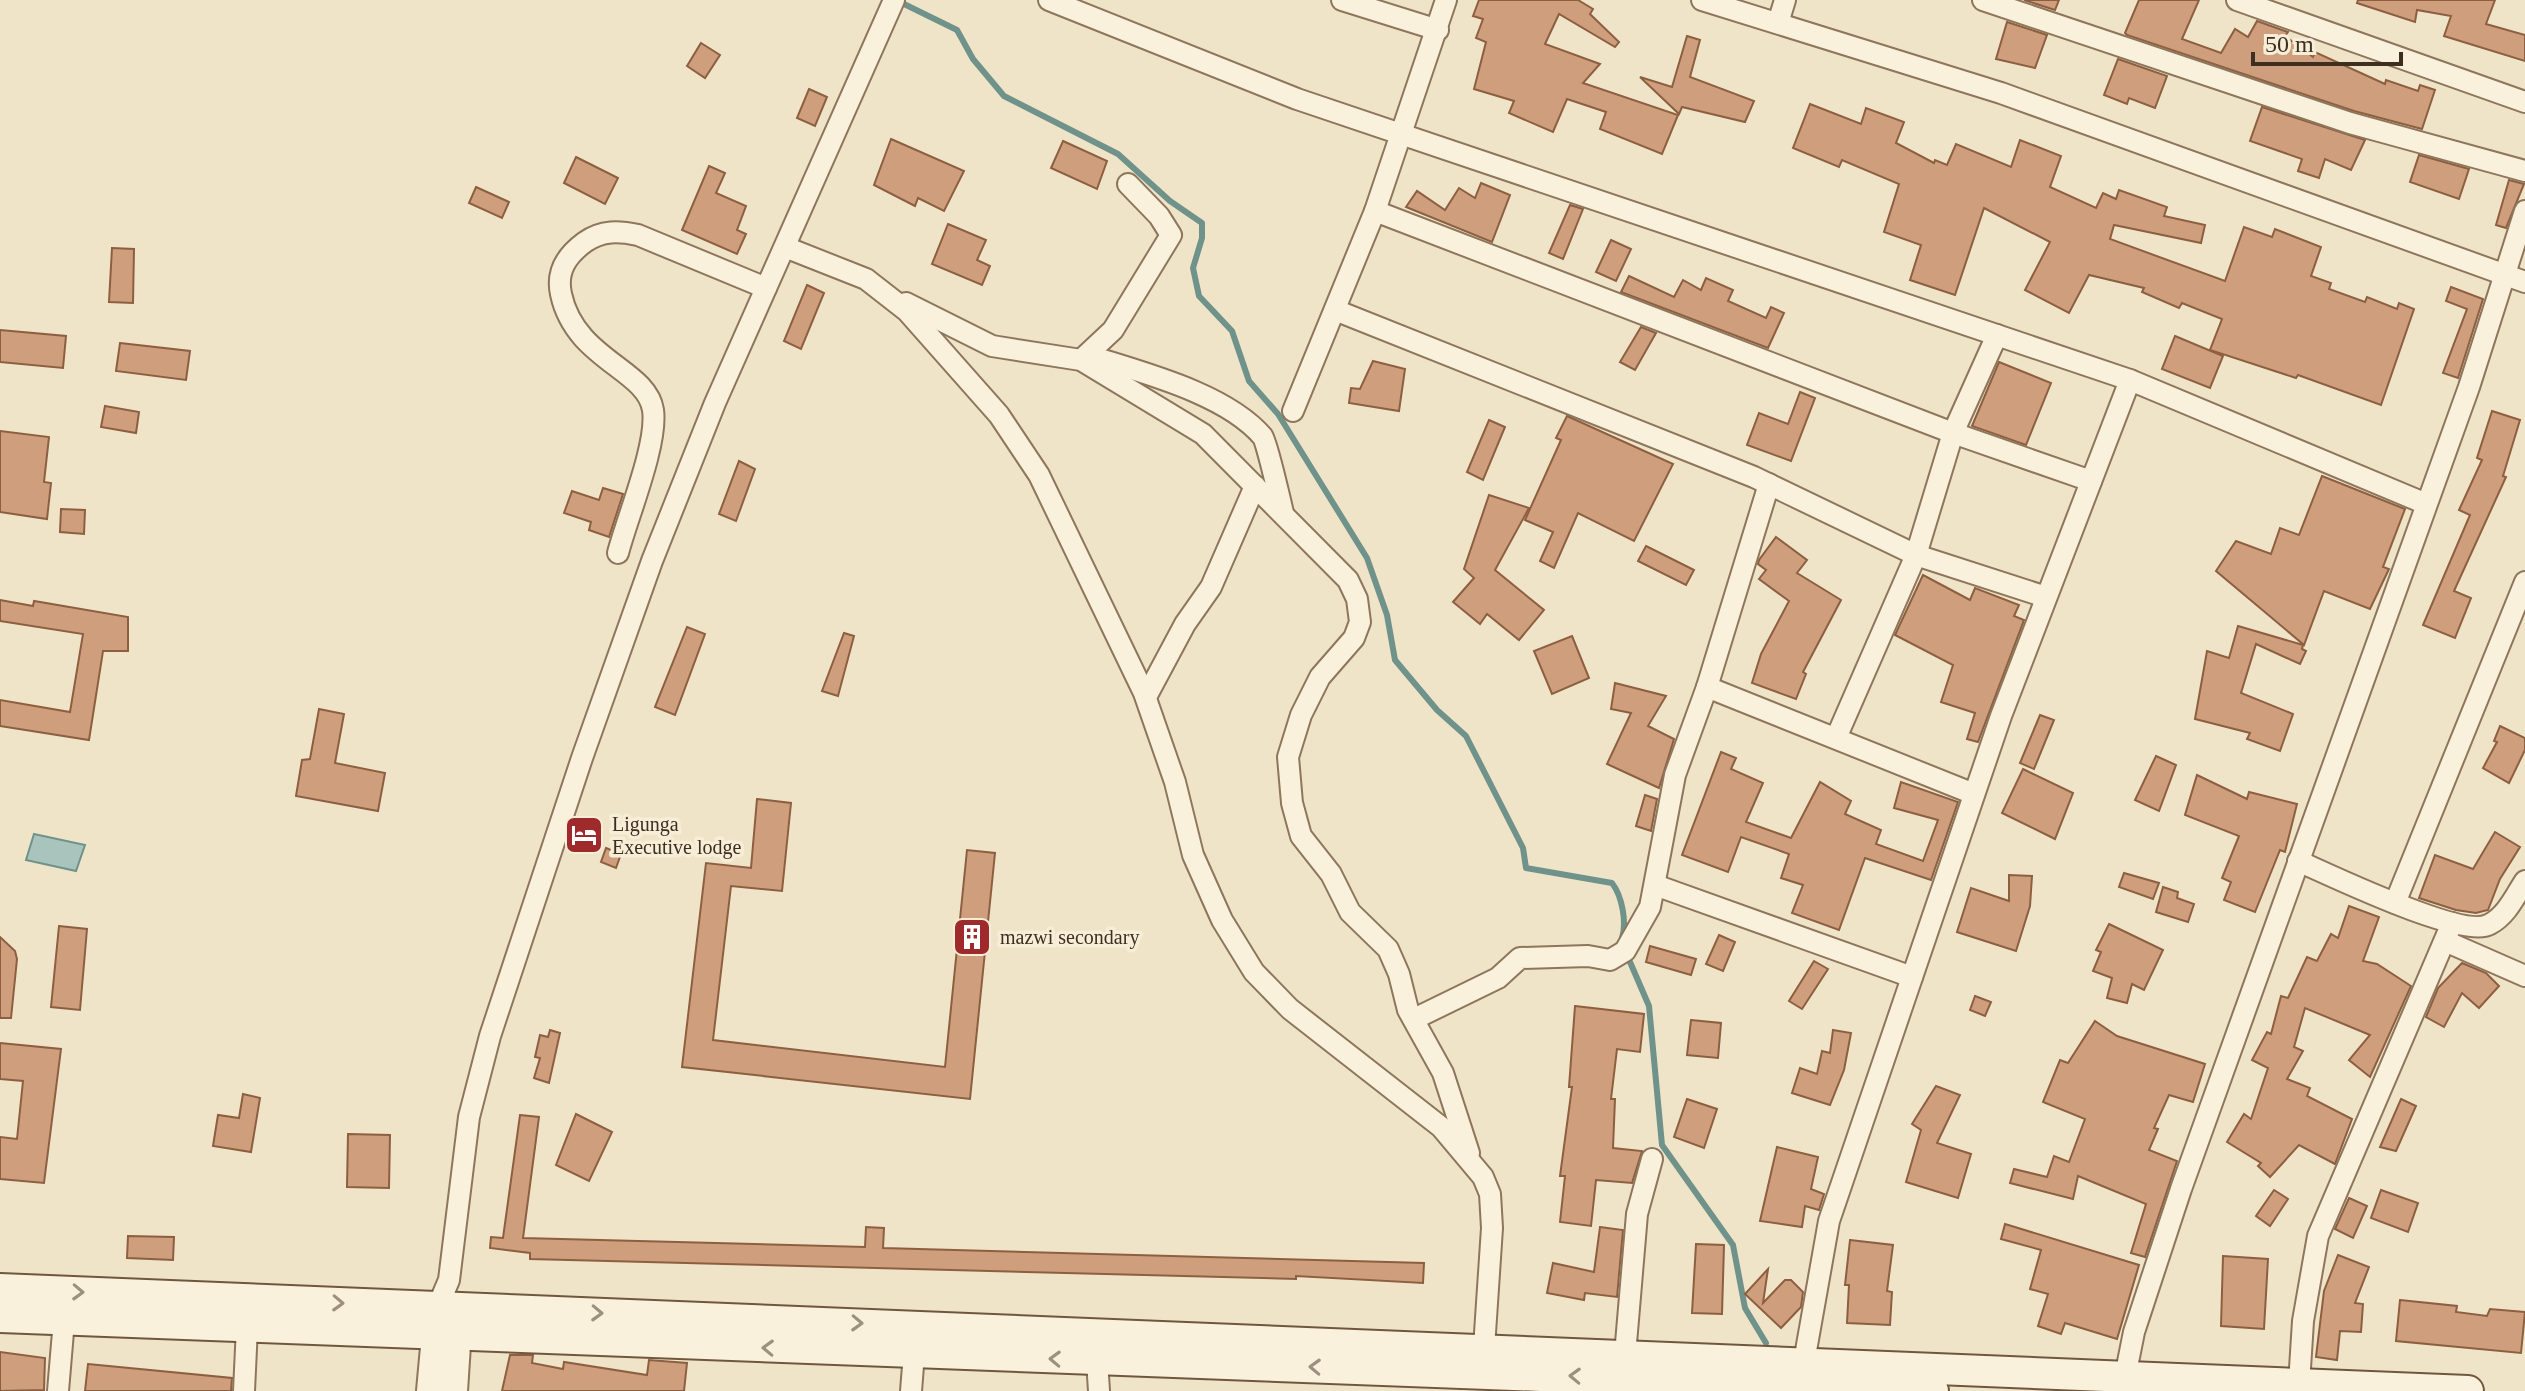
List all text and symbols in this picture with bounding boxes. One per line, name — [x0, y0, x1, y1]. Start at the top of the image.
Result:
scale bar — [2253, 16, 2401, 66]
text: 50 m — [2265, 31, 2314, 57]
place label: Ligunga Executive lodge — [612, 813, 742, 859]
hotel icon: Ligunga Executive lodge — [563, 814, 605, 856]
building icon: mazwi secondary — [951, 916, 993, 958]
place label: mazwi secondary — [1000, 926, 1139, 949]
one-way arrow — [72, 1284, 85, 1301]
one-way arrow — [332, 1294, 345, 1311]
one-way arrow — [592, 1305, 604, 1322]
one-way arrow — [851, 1314, 864, 1331]
one-way arrow — [761, 1339, 774, 1356]
one-way arrow — [1048, 1350, 1061, 1367]
one-way arrow — [1308, 1359, 1321, 1376]
one-way arrow — [1568, 1368, 1581, 1385]

